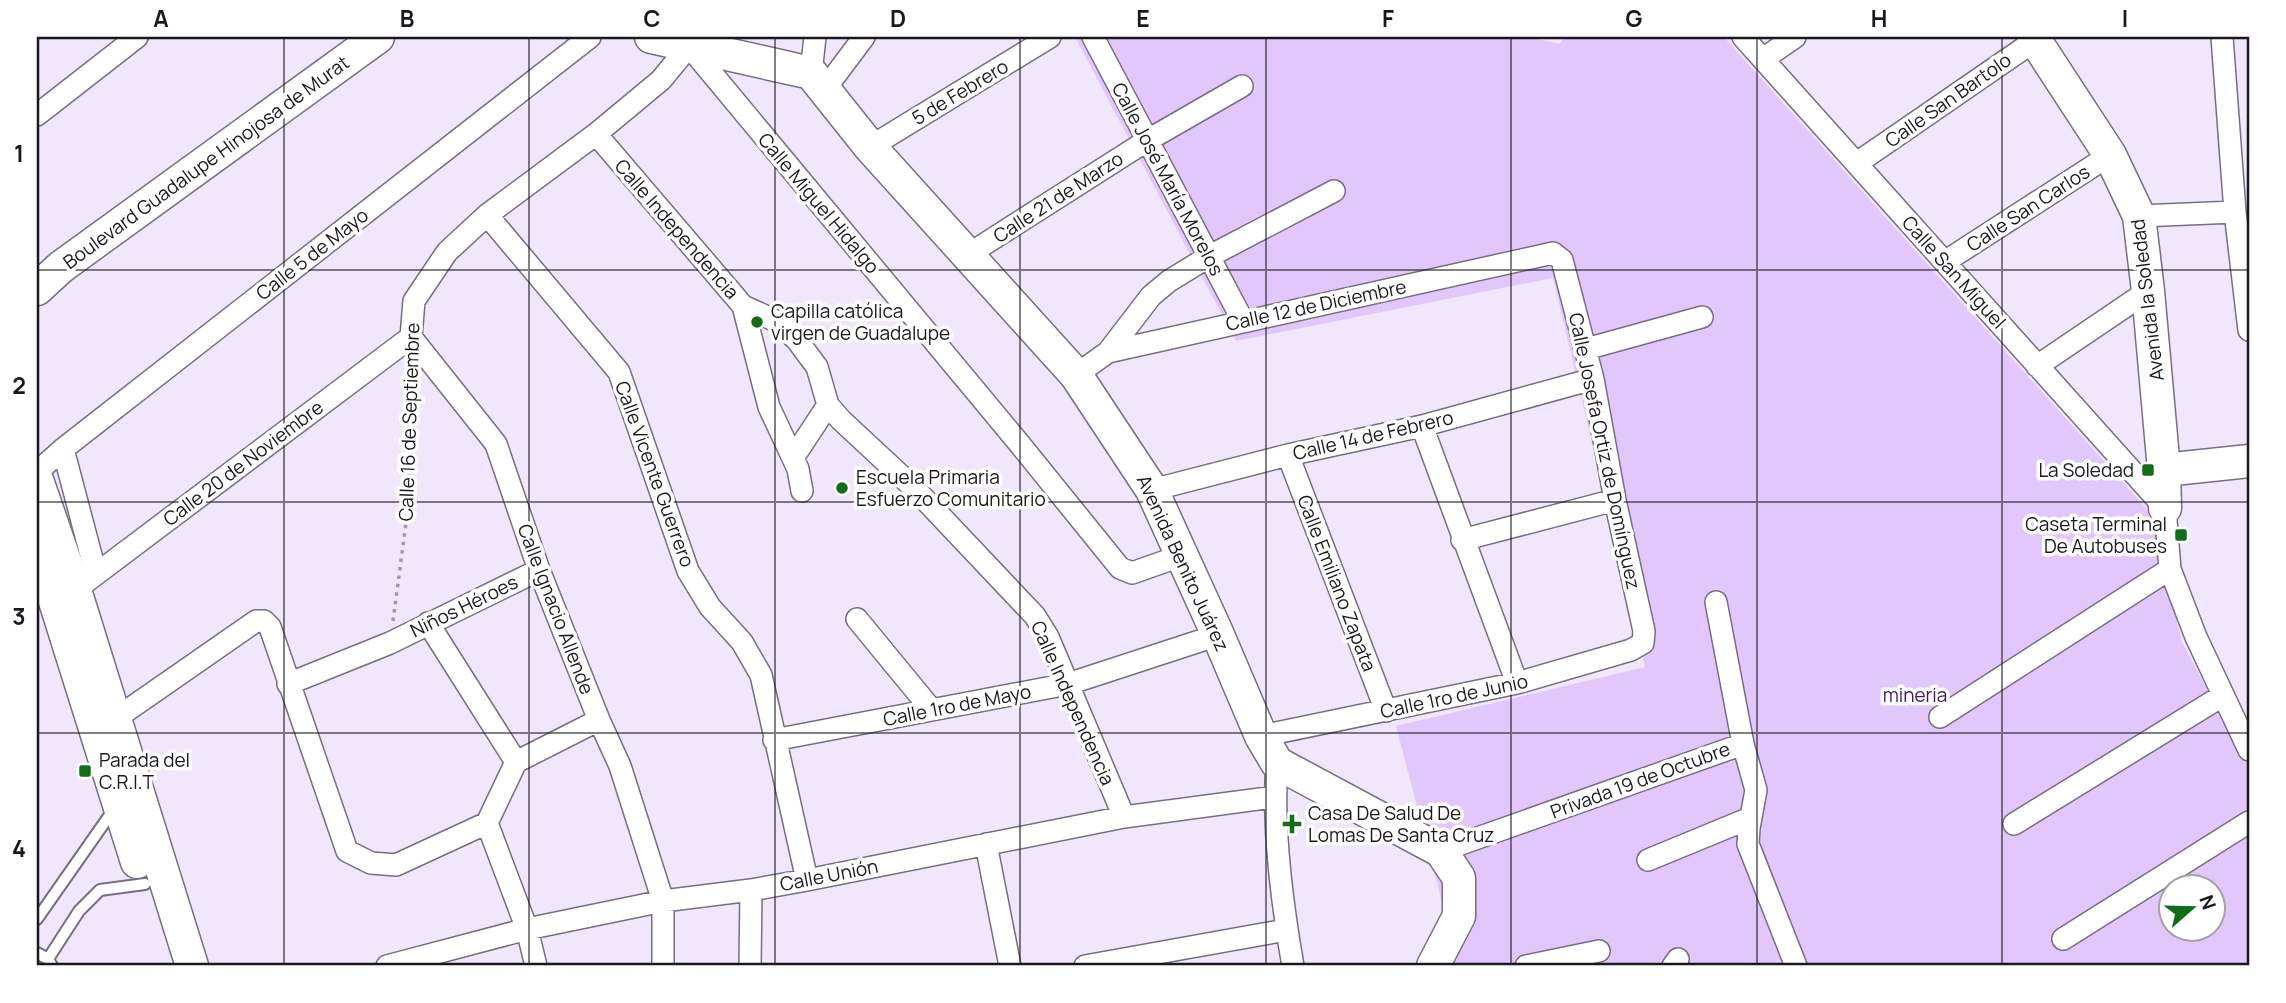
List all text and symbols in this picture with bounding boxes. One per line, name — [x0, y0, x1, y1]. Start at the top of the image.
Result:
text: A — [153, 2, 169, 34]
text: B — [400, 2, 414, 34]
text: C — [644, 2, 661, 34]
text: D — [890, 2, 906, 34]
text: E — [1136, 2, 1150, 34]
text: F — [1382, 2, 1394, 34]
text: G — [1626, 2, 1643, 34]
text: H — [1871, 2, 1887, 34]
text: I — [2122, 2, 2128, 34]
street label: Calle San Bartolo — [1880, 47, 2016, 153]
street label: Boulevard Guadalupe Hinojosa de Murat — [58, 49, 354, 275]
street label: 5 de Febrero — [907, 53, 1013, 131]
street label: Calle José María Morelos — [1106, 78, 1230, 280]
street label: Calle Miguel Hidalgo — [752, 127, 886, 279]
text: 1 — [14, 137, 24, 169]
street label: Calle 21 de Marzo — [988, 145, 1128, 249]
street label: Calle Independencia — [609, 153, 745, 305]
street label: Calle San Carlos — [1961, 158, 2095, 258]
street label: Calle 5 de Mayo — [251, 202, 373, 306]
street label: Calle San Miguel — [1896, 210, 2012, 334]
street label: Avenida la Soledad — [2124, 217, 2170, 383]
street label: Calle 12 de Diciembre — [1223, 273, 1409, 337]
place label: Capilla católica virgen de Guadalupe — [771, 298, 950, 346]
street label: Calle Josefa Ortiz de Domínguez — [1563, 310, 1647, 592]
marker: Capilla católica virgen de Guadalupe — [749, 314, 765, 330]
street label: Calle 16 de Septiembre — [393, 322, 425, 522]
text: 2 — [12, 369, 26, 401]
street label: Calle Vicente Guerrero — [609, 377, 701, 571]
street label: Calle 20 de Noviembre — [158, 394, 328, 532]
street label: Calle 14 de Febrero — [1290, 404, 1456, 466]
place label: La Soledad — [2038, 457, 2134, 483]
marker: La Soledad — [2140, 462, 2156, 478]
place label: Escuela Primaria Esfuerzo Comunitario — [856, 464, 1046, 512]
street label: Avenida Benito Juárez — [1131, 471, 1235, 655]
marker: Escuela Primaria Esfuerzo Comunitario — [834, 480, 850, 496]
street label: Calle Emiliano Zapata — [1291, 491, 1383, 675]
place label: Caseta Terminal De Autobuses — [2025, 511, 2167, 559]
street label: Calle Ignacio Allende — [512, 520, 600, 698]
marker: Caseta Terminal De Autobuses — [2173, 527, 2189, 543]
street label: Niños Héroes — [406, 569, 522, 643]
text: 3 — [12, 600, 26, 632]
street label: Calle Independencia — [1025, 617, 1121, 789]
street label: Calle 1ro de Junio — [1378, 668, 1530, 724]
street label: Calle 1ro de Mayo — [881, 678, 1033, 732]
park label: mineria — [1883, 682, 1947, 708]
street label: Privada 19 de Octubre — [1547, 735, 1733, 825]
place label: Parada del C.R.I.T — [99, 747, 190, 795]
marker: Parada del C.R.I.T — [77, 763, 93, 779]
place label: Casa De Salud De Lomas De Santa Cruz — [1308, 800, 1494, 848]
marker: Casa De Salud De Lomas De Santa Cruz — [1282, 814, 1302, 834]
text: 4 — [12, 832, 26, 864]
street label: Calle Unión — [778, 853, 880, 897]
north arrow — [2156, 874, 2226, 944]
text: N — [2193, 891, 2223, 913]

